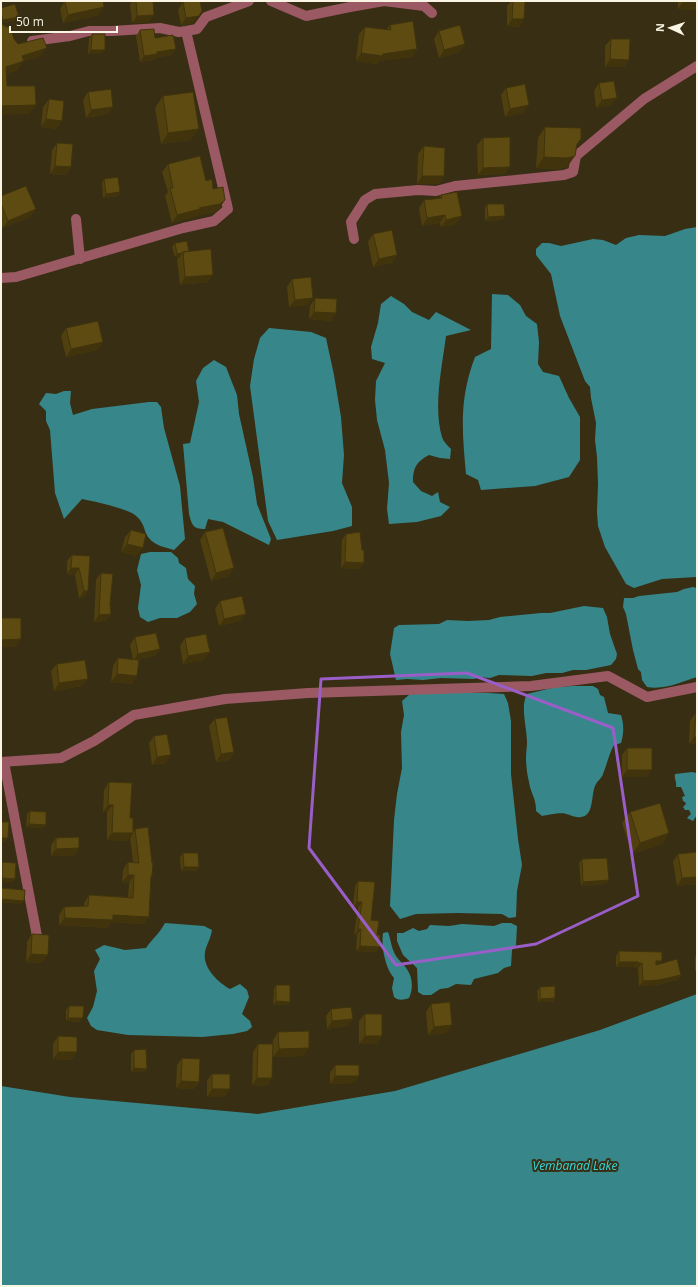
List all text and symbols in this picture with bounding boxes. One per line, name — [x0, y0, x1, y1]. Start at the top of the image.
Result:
scale bar — [10, 8, 117, 34]
north arrow — [650, 8, 690, 48]
text: 50 m — [16, 13, 44, 30]
text: N — [652, 23, 667, 32]
water label: Vembanad Lake — [533, 1157, 617, 1174]

